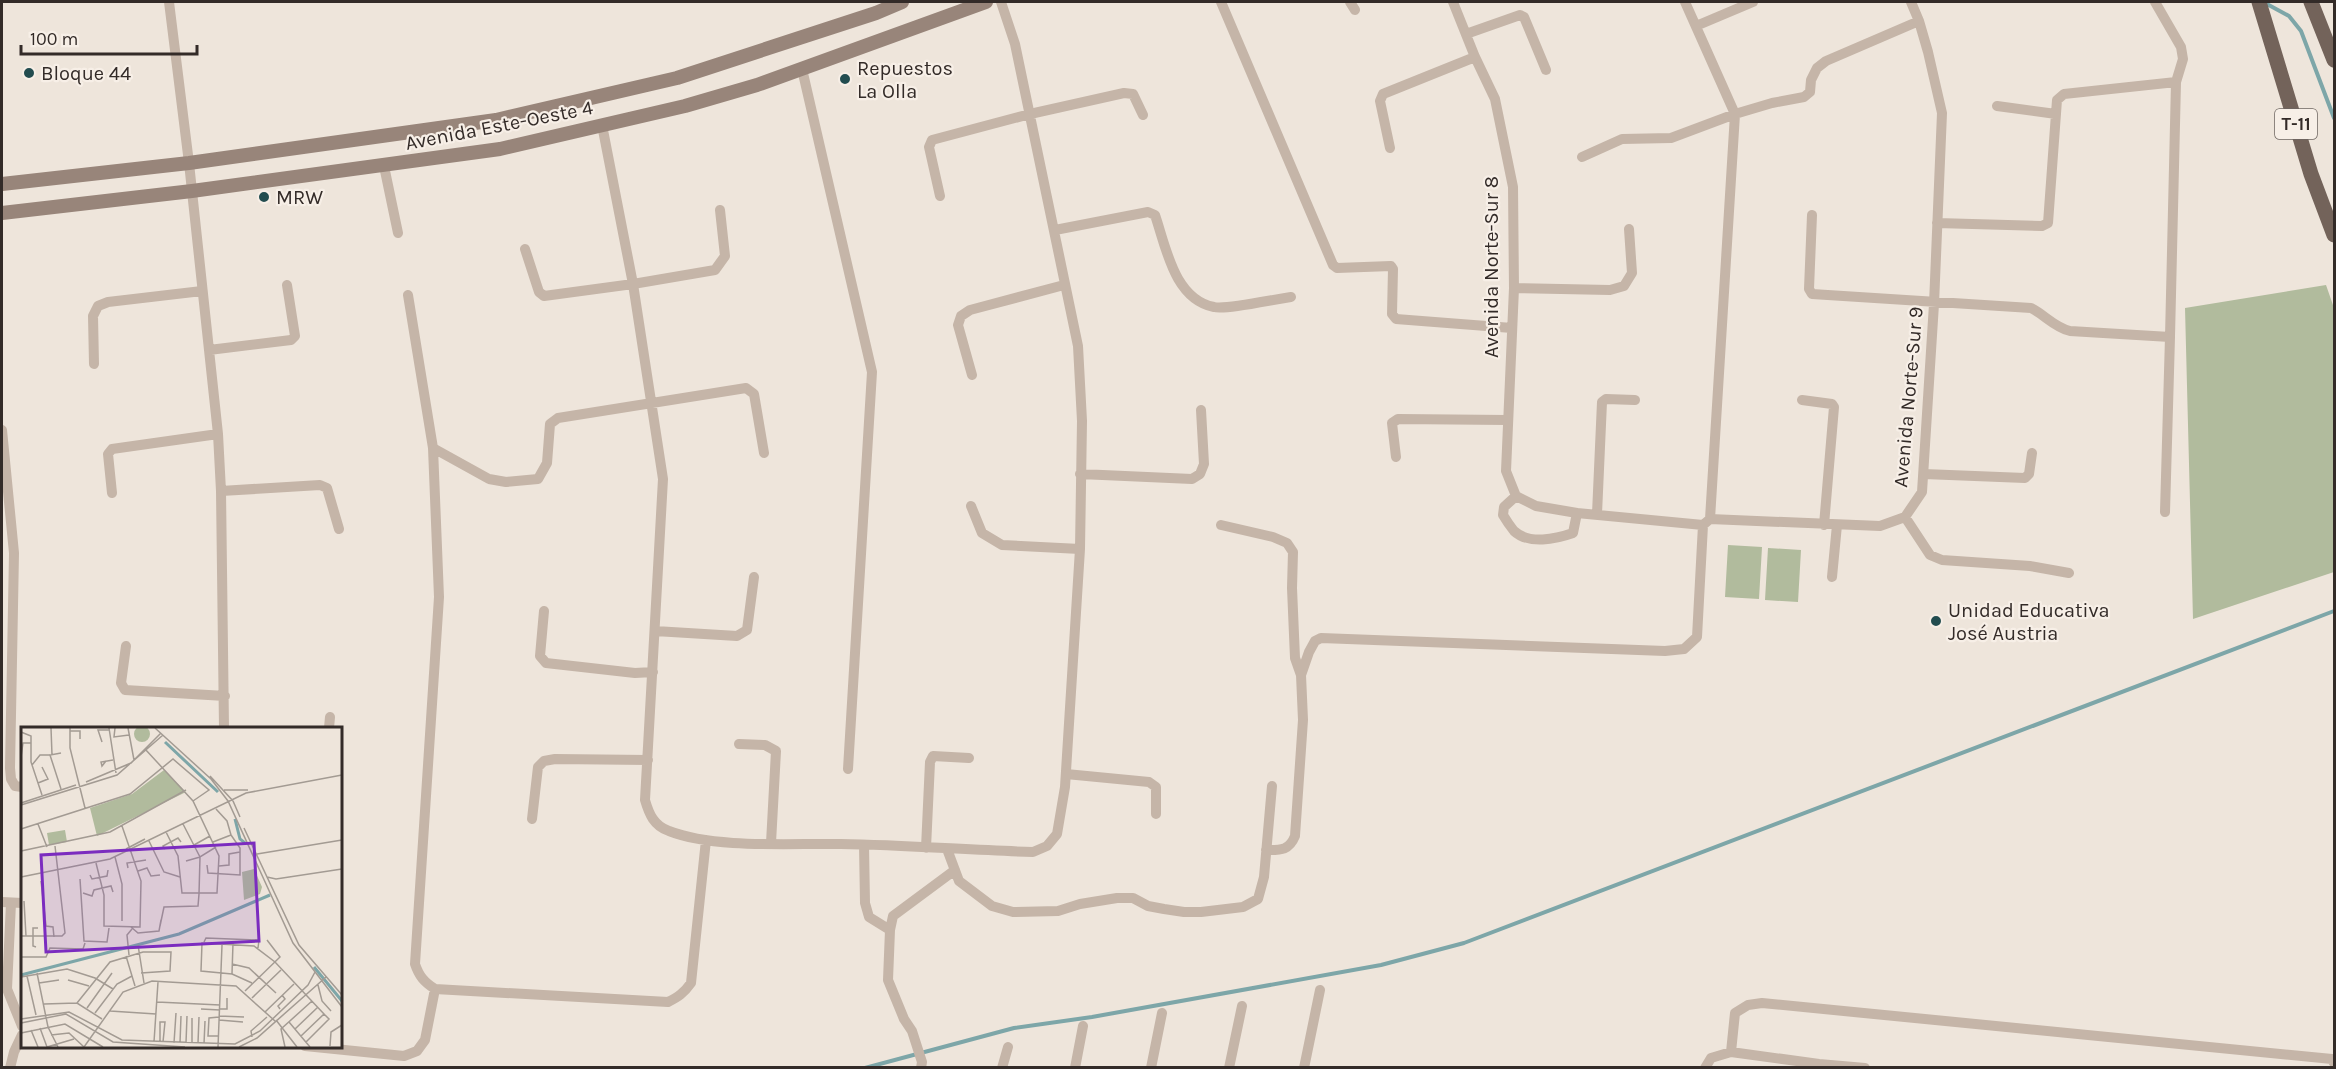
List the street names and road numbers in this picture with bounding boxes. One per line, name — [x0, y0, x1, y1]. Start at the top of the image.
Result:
street label: Avenida Este-Oeste 4 — [403, 96, 595, 155]
road number: T-11 — [2275, 109, 2317, 139]
street label: Avenida Norte-Sur 8 — [1480, 176, 1503, 358]
street label: Avenida Norte-Sur 9 — [1889, 306, 1928, 488]

